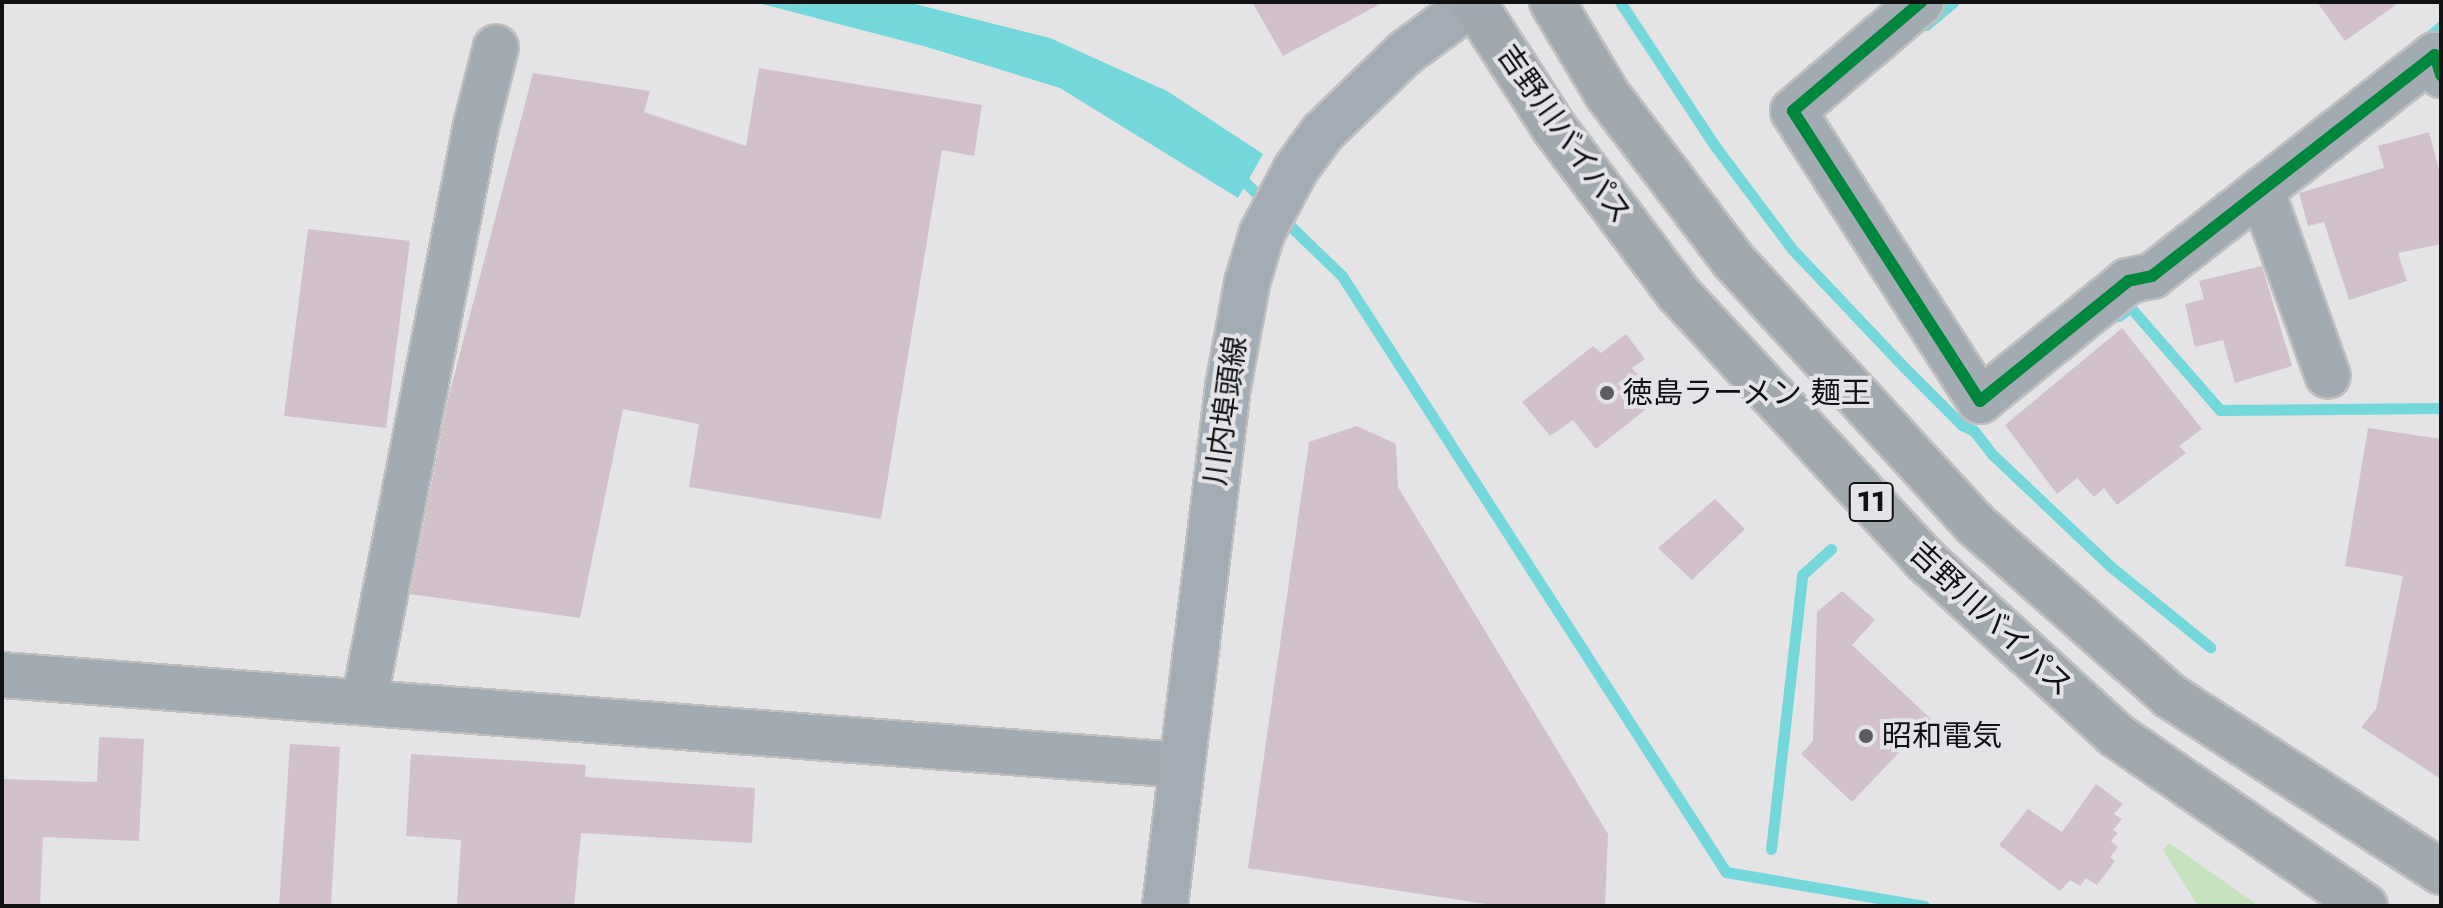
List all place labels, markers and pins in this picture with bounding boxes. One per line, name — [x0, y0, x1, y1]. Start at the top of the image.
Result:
place label: 徳島ラーメン 麺王 — [1623, 375, 1872, 411]
marker: 徳島ラーメン 麺王 — [1598, 384, 1616, 402]
place label: 昭和電気 — [1882, 718, 2002, 754]
marker: 昭和電気 — [1857, 727, 1875, 745]

